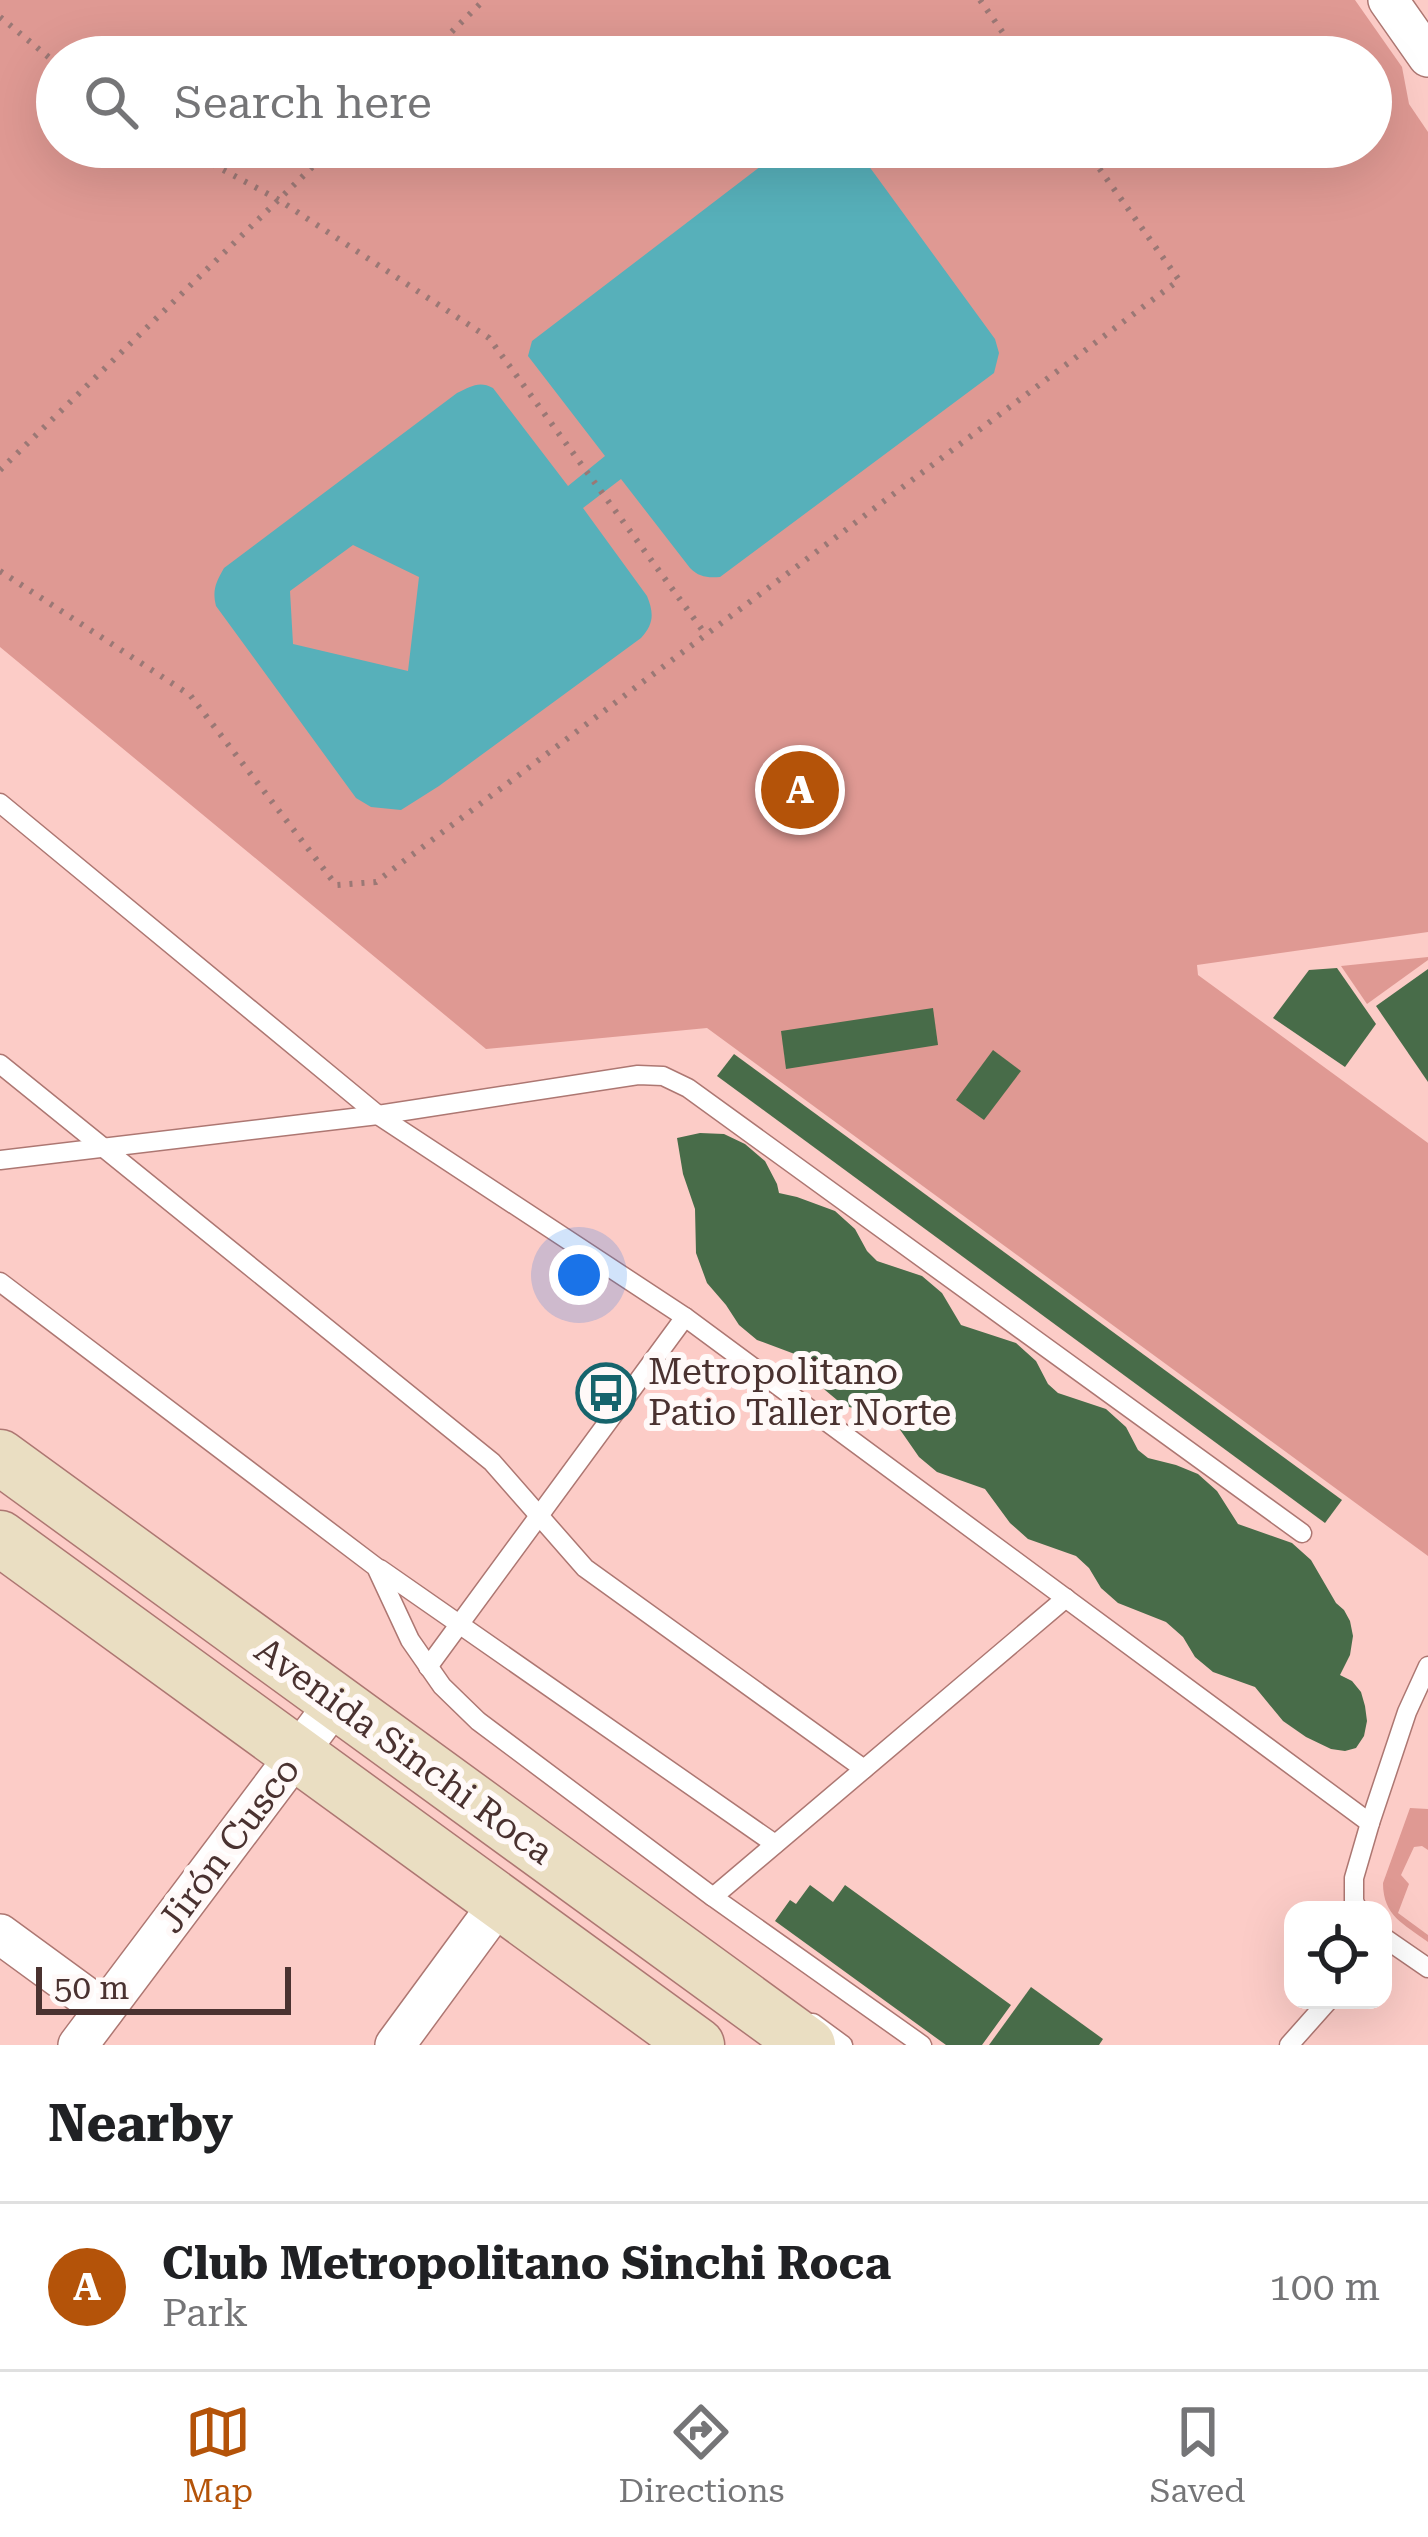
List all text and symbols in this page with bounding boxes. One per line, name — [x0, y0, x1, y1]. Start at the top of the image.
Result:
search box — [36, 36, 1392, 168]
icon: search — [78, 69, 144, 135]
text: Search here — [174, 76, 432, 129]
pin: A — [761, 745, 839, 835]
your location — [549, 1245, 609, 1305]
place label: Metropolitano Patio Taller Norte — [648, 1351, 951, 1434]
bus stop icon: Metropolitano Patio Taller Norte — [575, 1362, 637, 1424]
street label: Avenida Sinchi Roca — [247, 1629, 561, 1873]
street label: Jirón Cusco — [150, 1749, 308, 1941]
map controls — [1284, 1901, 1392, 2009]
button: locate — [1284, 1901, 1392, 2009]
scale bar — [36, 1961, 291, 2014]
text: 50 m — [54, 1968, 129, 2007]
text: Nearby — [48, 2094, 233, 2153]
text: Club Metropolitano Sinchi Roca — [162, 2237, 891, 2290]
text: A — [73, 2264, 101, 2310]
text: 100 m — [1269, 2264, 1380, 2310]
text: Park — [162, 2290, 248, 2336]
tab: Map — [183, 2399, 253, 2510]
tab: Directions — [618, 2399, 784, 2510]
tab: Saved — [1150, 2399, 1245, 2510]

